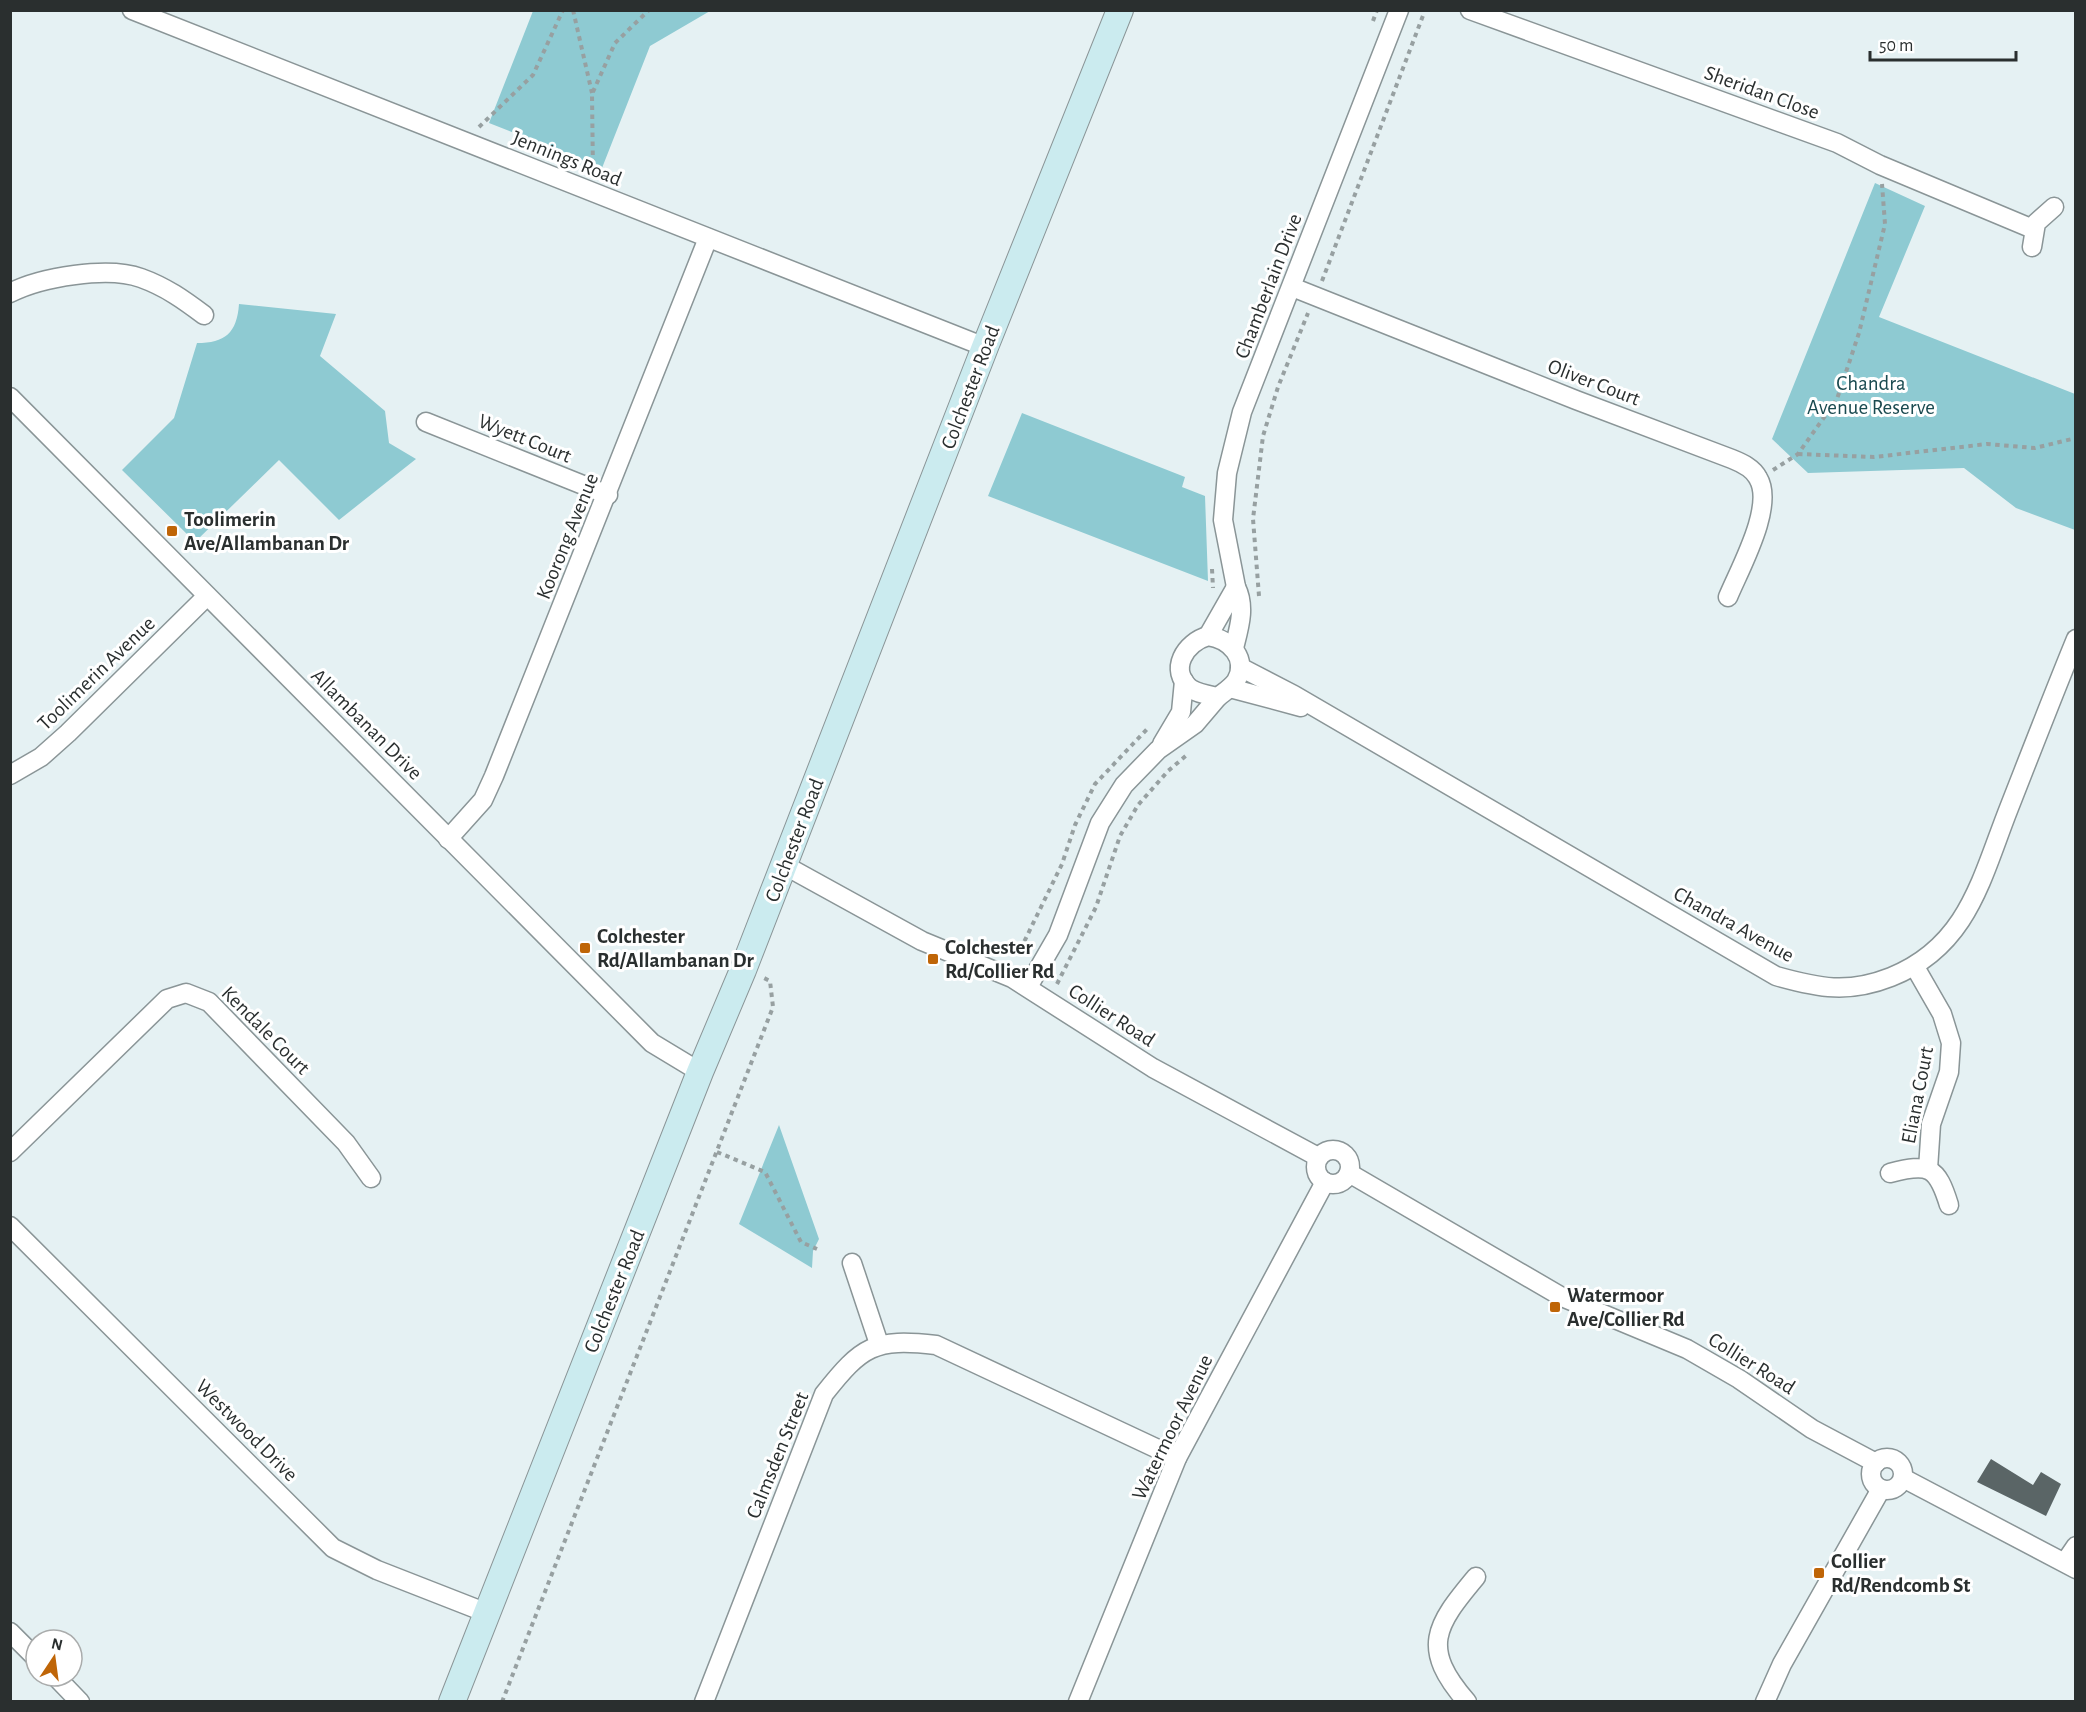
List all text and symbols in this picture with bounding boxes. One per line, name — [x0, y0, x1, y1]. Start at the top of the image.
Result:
scale bar — [1870, 24, 2016, 62]
text: 50 m — [1879, 37, 1913, 55]
street label: Sheridan Close — [1702, 62, 1822, 123]
street label: Jennings Road — [509, 127, 625, 190]
street label: Chamberlain Drive — [1231, 211, 1306, 362]
street label: Colchester Road — [937, 322, 1004, 452]
street label: Oliver Court — [1545, 355, 1643, 410]
park label: Chandra Avenue Reserve — [1807, 373, 1935, 418]
street label: Wyett Court — [475, 410, 575, 467]
street label: Koorong Avenue — [533, 470, 602, 602]
place label: Toolimerin Ave/Allambanan Dr — [184, 509, 350, 554]
marker: Toolimerin Ave/Allambanan Dr — [165, 524, 179, 538]
street label: Toolimerin Avenue — [34, 612, 159, 734]
street label: Allambanan Drive — [307, 665, 426, 784]
street label: Colchester Road — [761, 775, 828, 905]
street label: Chandra Avenue — [1670, 883, 1797, 966]
place label: Colchester Rd/Allambanan Dr — [597, 926, 754, 971]
place label: Colchester Rd/Collier Rd — [945, 937, 1054, 982]
marker: Colchester Rd/Allambanan Dr — [578, 941, 592, 955]
marker: Colchester Rd/Collier Rd — [926, 952, 940, 966]
street label: Collier Road — [1065, 980, 1159, 1051]
street label: Kendale Court — [217, 982, 314, 1079]
street label: Eliana Court — [1898, 1044, 1937, 1146]
street label: Colchester Road — [580, 1227, 649, 1356]
place label: Watermoor Ave/Collier Rd — [1567, 1285, 1685, 1330]
marker: Watermoor Ave/Collier Rd — [1548, 1300, 1562, 1314]
street label: Collier Road — [1705, 1329, 1799, 1398]
street label: Watermoor Avenue — [1128, 1351, 1217, 1503]
street label: Westwood Drive — [192, 1375, 302, 1485]
street label: Calmsden Street — [743, 1389, 813, 1522]
place label: Collier Rd/Rendcomb St — [1831, 1551, 1970, 1596]
marker: Collier Rd/Rendcomb St — [1812, 1566, 1826, 1580]
north arrow — [24, 1628, 84, 1688]
text: N — [50, 1635, 64, 1653]

